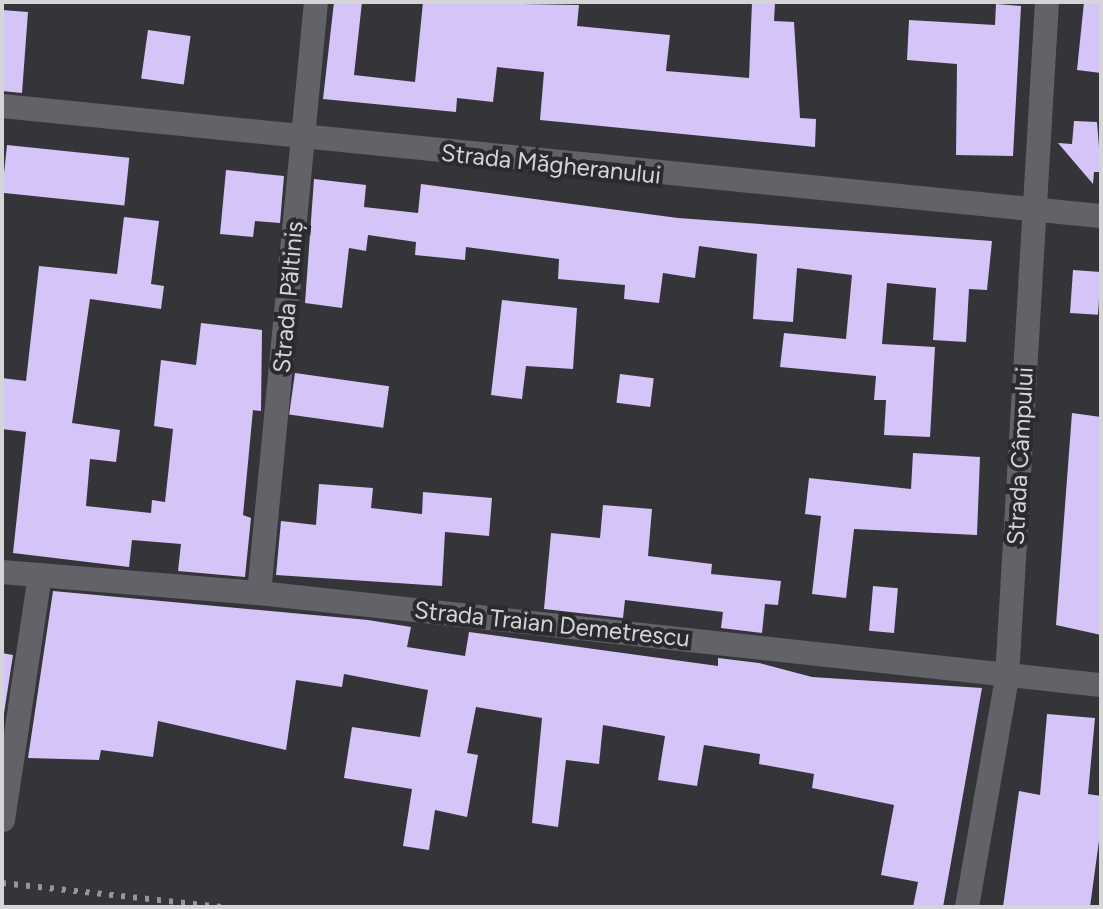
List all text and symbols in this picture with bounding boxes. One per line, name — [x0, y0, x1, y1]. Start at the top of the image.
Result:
street label: Strada Măgheranului — [440, 138, 662, 190]
street label: Strada Păltiniș — [267, 220, 309, 374]
street label: Strada Câmpului — [1001, 366, 1039, 546]
street label: Strada Traian Demetrescu — [413, 595, 691, 653]

